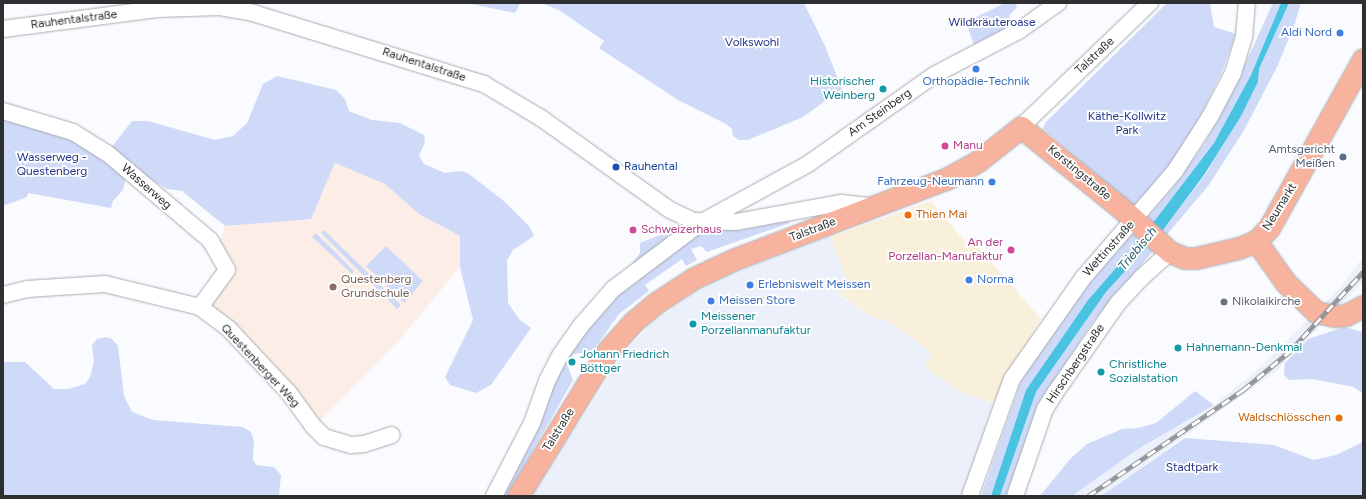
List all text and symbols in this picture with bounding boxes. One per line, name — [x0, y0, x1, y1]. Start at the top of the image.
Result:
street label: Rauhentalstraße — [30, 8, 118, 32]
park label: Wildkräuteroase — [949, 16, 1035, 30]
place label: Aldi Nord — [1281, 26, 1332, 40]
marker: Aldi Nord — [1335, 28, 1345, 38]
street label: Talstraße — [1072, 34, 1118, 78]
park label: Volkswohl — [725, 36, 779, 50]
street label: Rauhentalstraße — [380, 45, 468, 85]
marker: Orthopädie-Technik — [971, 64, 981, 74]
place label: Historischer Weinberg — [810, 75, 875, 103]
place label: Orthopädie-Technik — [922, 75, 1030, 89]
marker: Historischer Weinberg — [878, 84, 888, 94]
street label: Am Steinberg — [846, 86, 914, 140]
park label: Käthe-Kollwitz Park — [1088, 110, 1166, 138]
place label: Manu — [953, 139, 983, 153]
marker: Manu — [940, 141, 950, 151]
street label: Kerstingstraße — [1044, 142, 1114, 204]
place label: Amtsgericht Meißen — [1268, 143, 1335, 171]
park label: Wasserweg - Questenberg — [17, 151, 87, 179]
marker: Amtsgericht Meißen — [1338, 152, 1348, 162]
place label: Rauhental — [624, 160, 678, 174]
street label: Wasserweg — [118, 161, 174, 213]
marker: Rauhental — [611, 162, 621, 172]
place label: Fahrzeug-Neumann — [877, 175, 984, 189]
marker: Fahrzeug-Neumann — [987, 177, 997, 187]
street label: Neumarkt — [1260, 181, 1300, 233]
place label: Thien Mai — [916, 208, 967, 222]
marker: Thien Mai — [903, 210, 913, 220]
street label: Talstraße — [788, 215, 838, 245]
street label: Wettinstraße — [1080, 218, 1138, 280]
place label: Schweizerhaus — [641, 223, 722, 237]
water label: Triebisch — [1115, 224, 1161, 274]
marker: Schweizerhaus — [628, 225, 638, 235]
place label: An der Porzellan-Manufaktur — [888, 236, 1003, 264]
marker: An der Porzellan-Manufaktur — [1006, 245, 1016, 255]
place label: Questenberg Grundschule — [341, 273, 412, 301]
place label: Norma — [977, 273, 1014, 287]
marker: Norma — [964, 275, 974, 285]
place label: Erlebniswelt Meissen — [758, 278, 870, 292]
marker: Erlebniswelt Meissen — [745, 280, 755, 290]
marker: Questenberg Grundschule — [328, 282, 338, 292]
place label: Meissen Store — [719, 294, 795, 308]
place label: Nikolaikirche — [1232, 295, 1301, 309]
marker: Meissen Store — [706, 296, 716, 306]
marker: Nikolaikirche — [1219, 297, 1229, 307]
place label: Meissener Porzellanmanufaktur — [701, 310, 811, 338]
marker: Meissener Porzellanmanufaktur — [688, 319, 698, 329]
street label: Questenberger Weg — [218, 321, 302, 411]
street label: Hirschbergstraße — [1044, 321, 1108, 407]
place label: Hahnemann-Denkmal — [1186, 341, 1302, 355]
marker: Hahnemann-Denkmal — [1173, 343, 1183, 353]
place label: Johann Friedrich Böttger — [580, 348, 669, 376]
marker: Johann Friedrich Böttger — [567, 357, 577, 367]
place label: Christliche Sozialstation — [1109, 358, 1178, 386]
marker: Christliche Sozialstation — [1096, 367, 1106, 377]
street label: Talstraße — [540, 406, 578, 454]
place label: Waldschlösschen — [1238, 411, 1331, 425]
marker: Waldschlösschen — [1334, 413, 1344, 423]
park label: Stadtpark — [1166, 461, 1218, 475]

